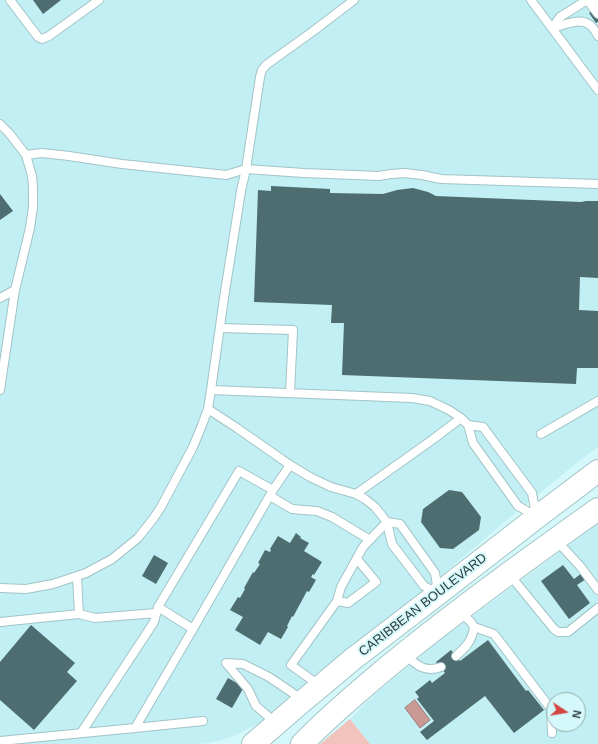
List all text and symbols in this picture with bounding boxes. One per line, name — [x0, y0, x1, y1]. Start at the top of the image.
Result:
street label: CARIBBEAN BOULEVARD — [356, 550, 490, 660]
north arrow — [546, 692, 586, 732]
text: N — [570, 709, 583, 719]

